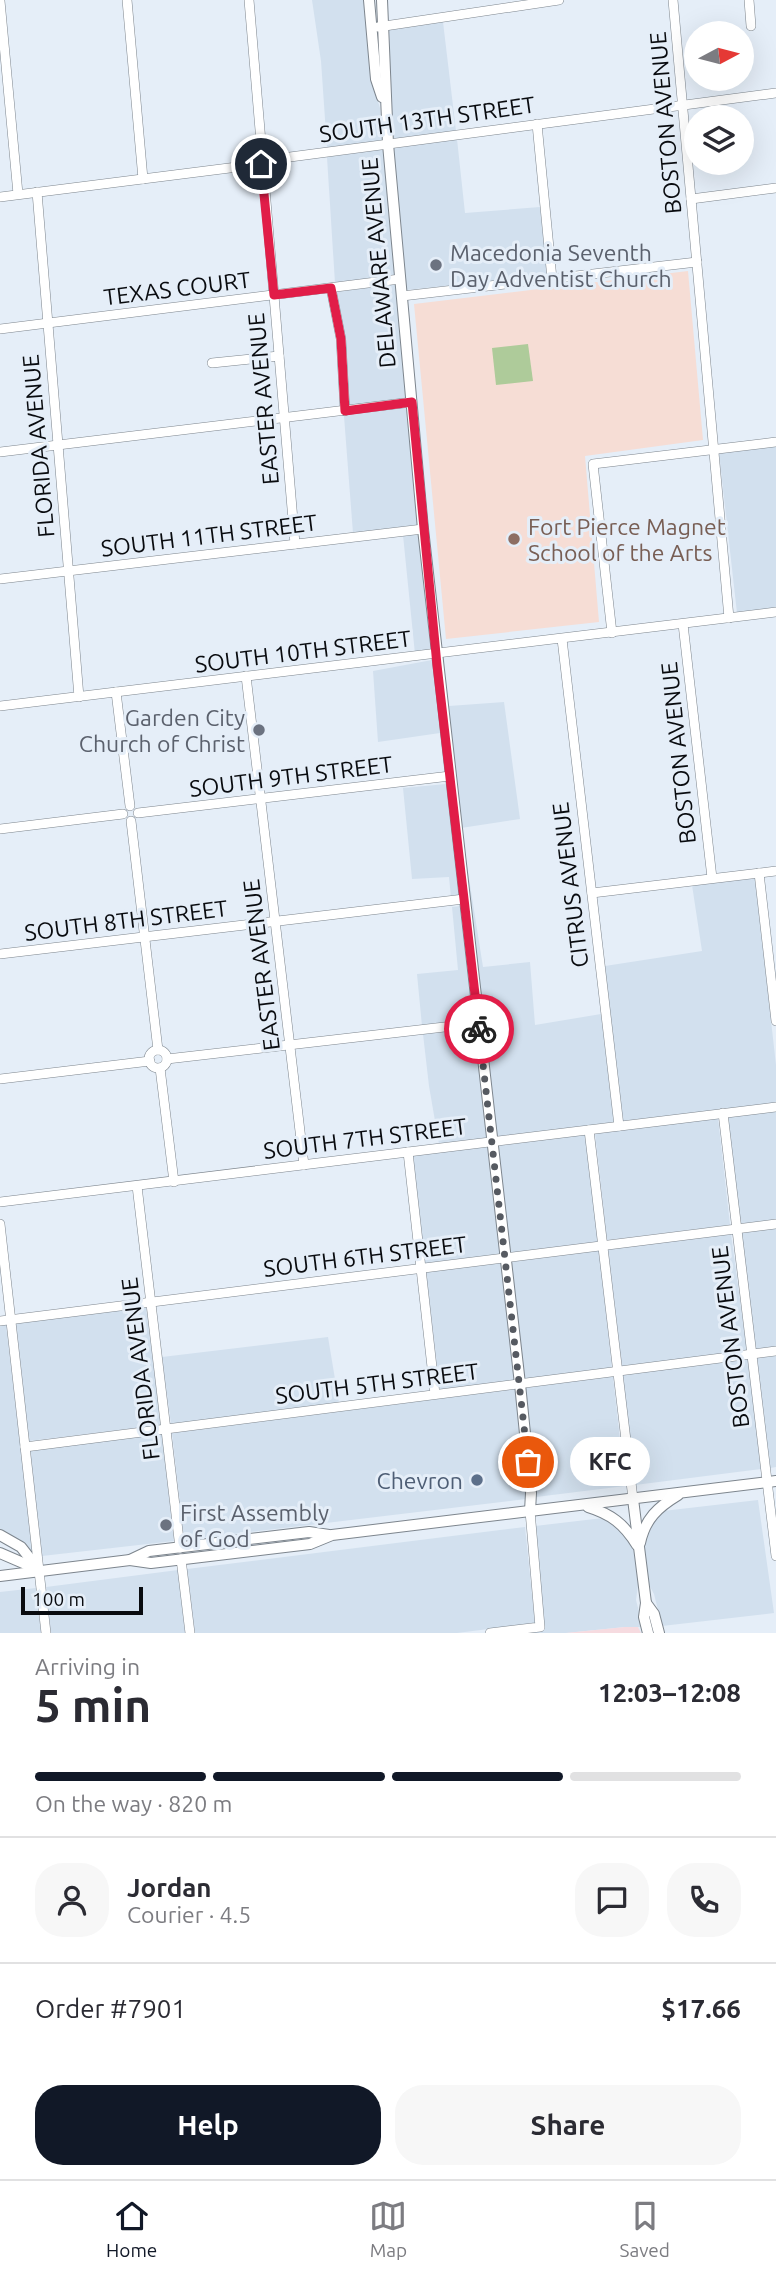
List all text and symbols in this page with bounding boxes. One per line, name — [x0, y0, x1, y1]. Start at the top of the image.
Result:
north arrow — [684, 21, 754, 91]
map controls — [684, 21, 754, 175]
street label: BOSTON AVENUE — [645, 31, 685, 215]
street label: SOUTH 13TH STREET — [318, 91, 537, 147]
button: layers — [684, 105, 754, 175]
pin — [231, 134, 291, 194]
icon: home — [242, 145, 280, 183]
street label: DELAWARE AVENUE — [356, 157, 400, 369]
place label: Macedonia Seventh Day Adventist Church — [450, 240, 672, 291]
marker: Macedonia Seventh Day Adventist Church — [428, 257, 444, 273]
street label: TEXAS COURT — [102, 267, 252, 309]
street label: EASTER AVENUE — [243, 312, 283, 486]
street label: FLORIDA AVENUE — [18, 353, 58, 539]
street label: SOUTH 11TH STREET — [100, 509, 319, 561]
place label: Fort Pierce Magnet School of the Arts — [528, 514, 726, 565]
marker: Fort Pierce Magnet School of the Arts — [506, 531, 522, 547]
street label: SOUTH 10TH STREET — [194, 625, 413, 677]
street label: BOSTON AVENUE — [656, 661, 700, 845]
place label: Garden City Church of Christ — [79, 705, 245, 756]
marker: Garden City Church of Christ — [251, 722, 267, 738]
street label: SOUTH 9TH STREET — [188, 751, 394, 801]
street label: CITRUS AVENUE — [547, 801, 593, 969]
street label: EASTER AVENUE — [238, 878, 284, 1052]
street label: SOUTH 8TH STREET — [23, 895, 229, 945]
courier — [444, 994, 514, 1064]
icon: bike — [460, 1010, 498, 1048]
street label: SOUTH 7TH STREET — [262, 1113, 468, 1163]
street label: SOUTH 6TH STREET — [262, 1231, 468, 1281]
street label: BOSTON AVENUE — [706, 1245, 754, 1429]
street label: FLORIDA AVENUE — [116, 1276, 164, 1462]
street label: SOUTH 5TH STREET — [274, 1358, 480, 1408]
pin — [498, 1432, 558, 1492]
callout: KFC — [570, 1438, 650, 1486]
icon: bag — [509, 1443, 547, 1481]
text: KFC — [589, 1449, 631, 1474]
place label: Chevron — [377, 1468, 463, 1493]
marker: Chevron — [469, 1472, 485, 1488]
place label: First Assembly of God — [180, 1500, 329, 1551]
marker: First Assembly of God — [158, 1517, 174, 1533]
scale bar — [21, 1584, 144, 1616]
text: 100 m — [32, 1588, 85, 1610]
text: Arriving in — [35, 1654, 140, 1679]
text: 12:03–12:08 — [598, 1678, 741, 1707]
text: 5 min — [35, 1679, 151, 1731]
text: On the way · 820 m — [35, 1791, 232, 1816]
button: person — [35, 1863, 109, 1937]
button: chat — [575, 1863, 649, 1937]
button: phone — [667, 1863, 741, 1937]
text: Jordan — [127, 1873, 212, 1902]
text: Courier · 4.5 — [127, 1902, 251, 1927]
text: Order #7901 — [35, 1994, 186, 2023]
text: $17.66 — [661, 1994, 741, 2023]
button: Help — [35, 2085, 381, 2165]
button: Share — [395, 2085, 741, 2165]
tab: Home — [106, 2197, 157, 2261]
tab: Map — [369, 2197, 407, 2261]
tab: Saved — [619, 2197, 670, 2261]

